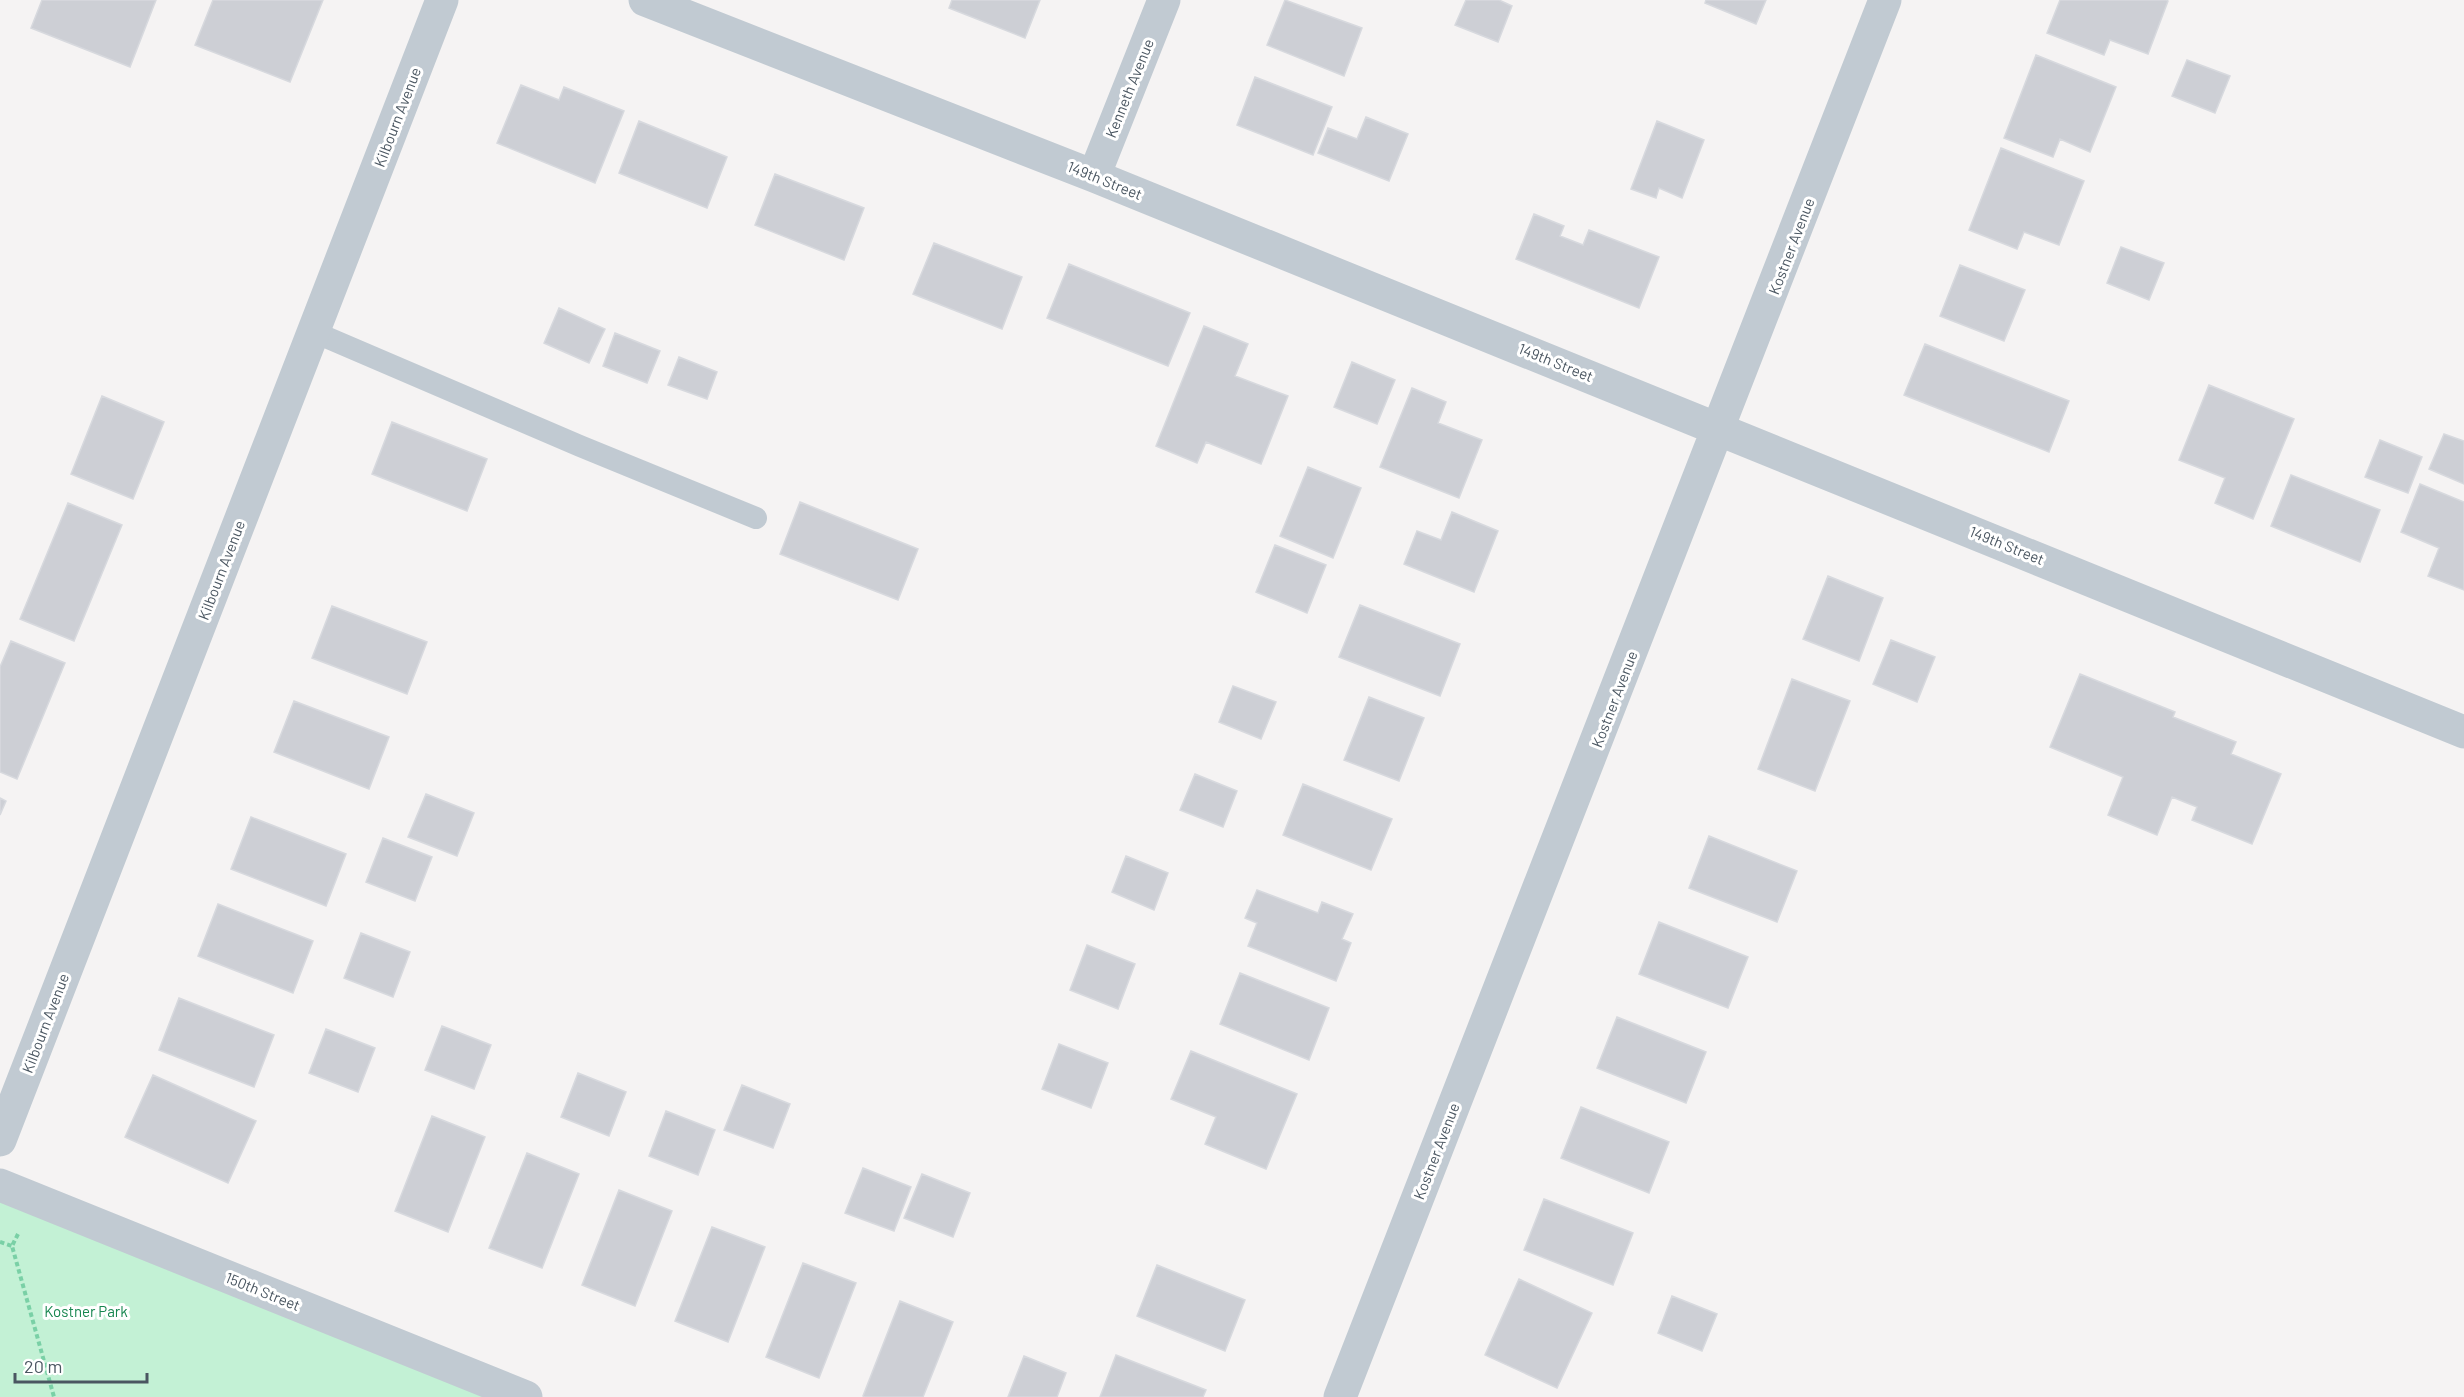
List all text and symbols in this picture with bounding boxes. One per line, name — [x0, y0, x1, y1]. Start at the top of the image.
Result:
street label: Kenneth Avenue — [1101, 36, 1157, 140]
street label: Kilbourn Avenue — [370, 65, 424, 169]
street label: 149th Street — [1065, 157, 1145, 203]
street label: Kostner Avenue — [1764, 195, 1818, 297]
street label: 149th Street — [1516, 339, 1596, 385]
street label: Kilbourn Avenue — [194, 518, 248, 622]
street label: 149th Street — [1967, 522, 2047, 568]
street label: Kostner Avenue — [1587, 648, 1641, 750]
street label: Kilbourn Avenue — [18, 971, 72, 1075]
street label: Kostner Avenue — [1409, 1100, 1463, 1202]
street label: 150th Street — [223, 1268, 303, 1314]
park label: Kostner Park — [44, 1302, 128, 1320]
scale bar — [15, 1346, 147, 1384]
text: 20 m — [24, 1355, 62, 1377]

